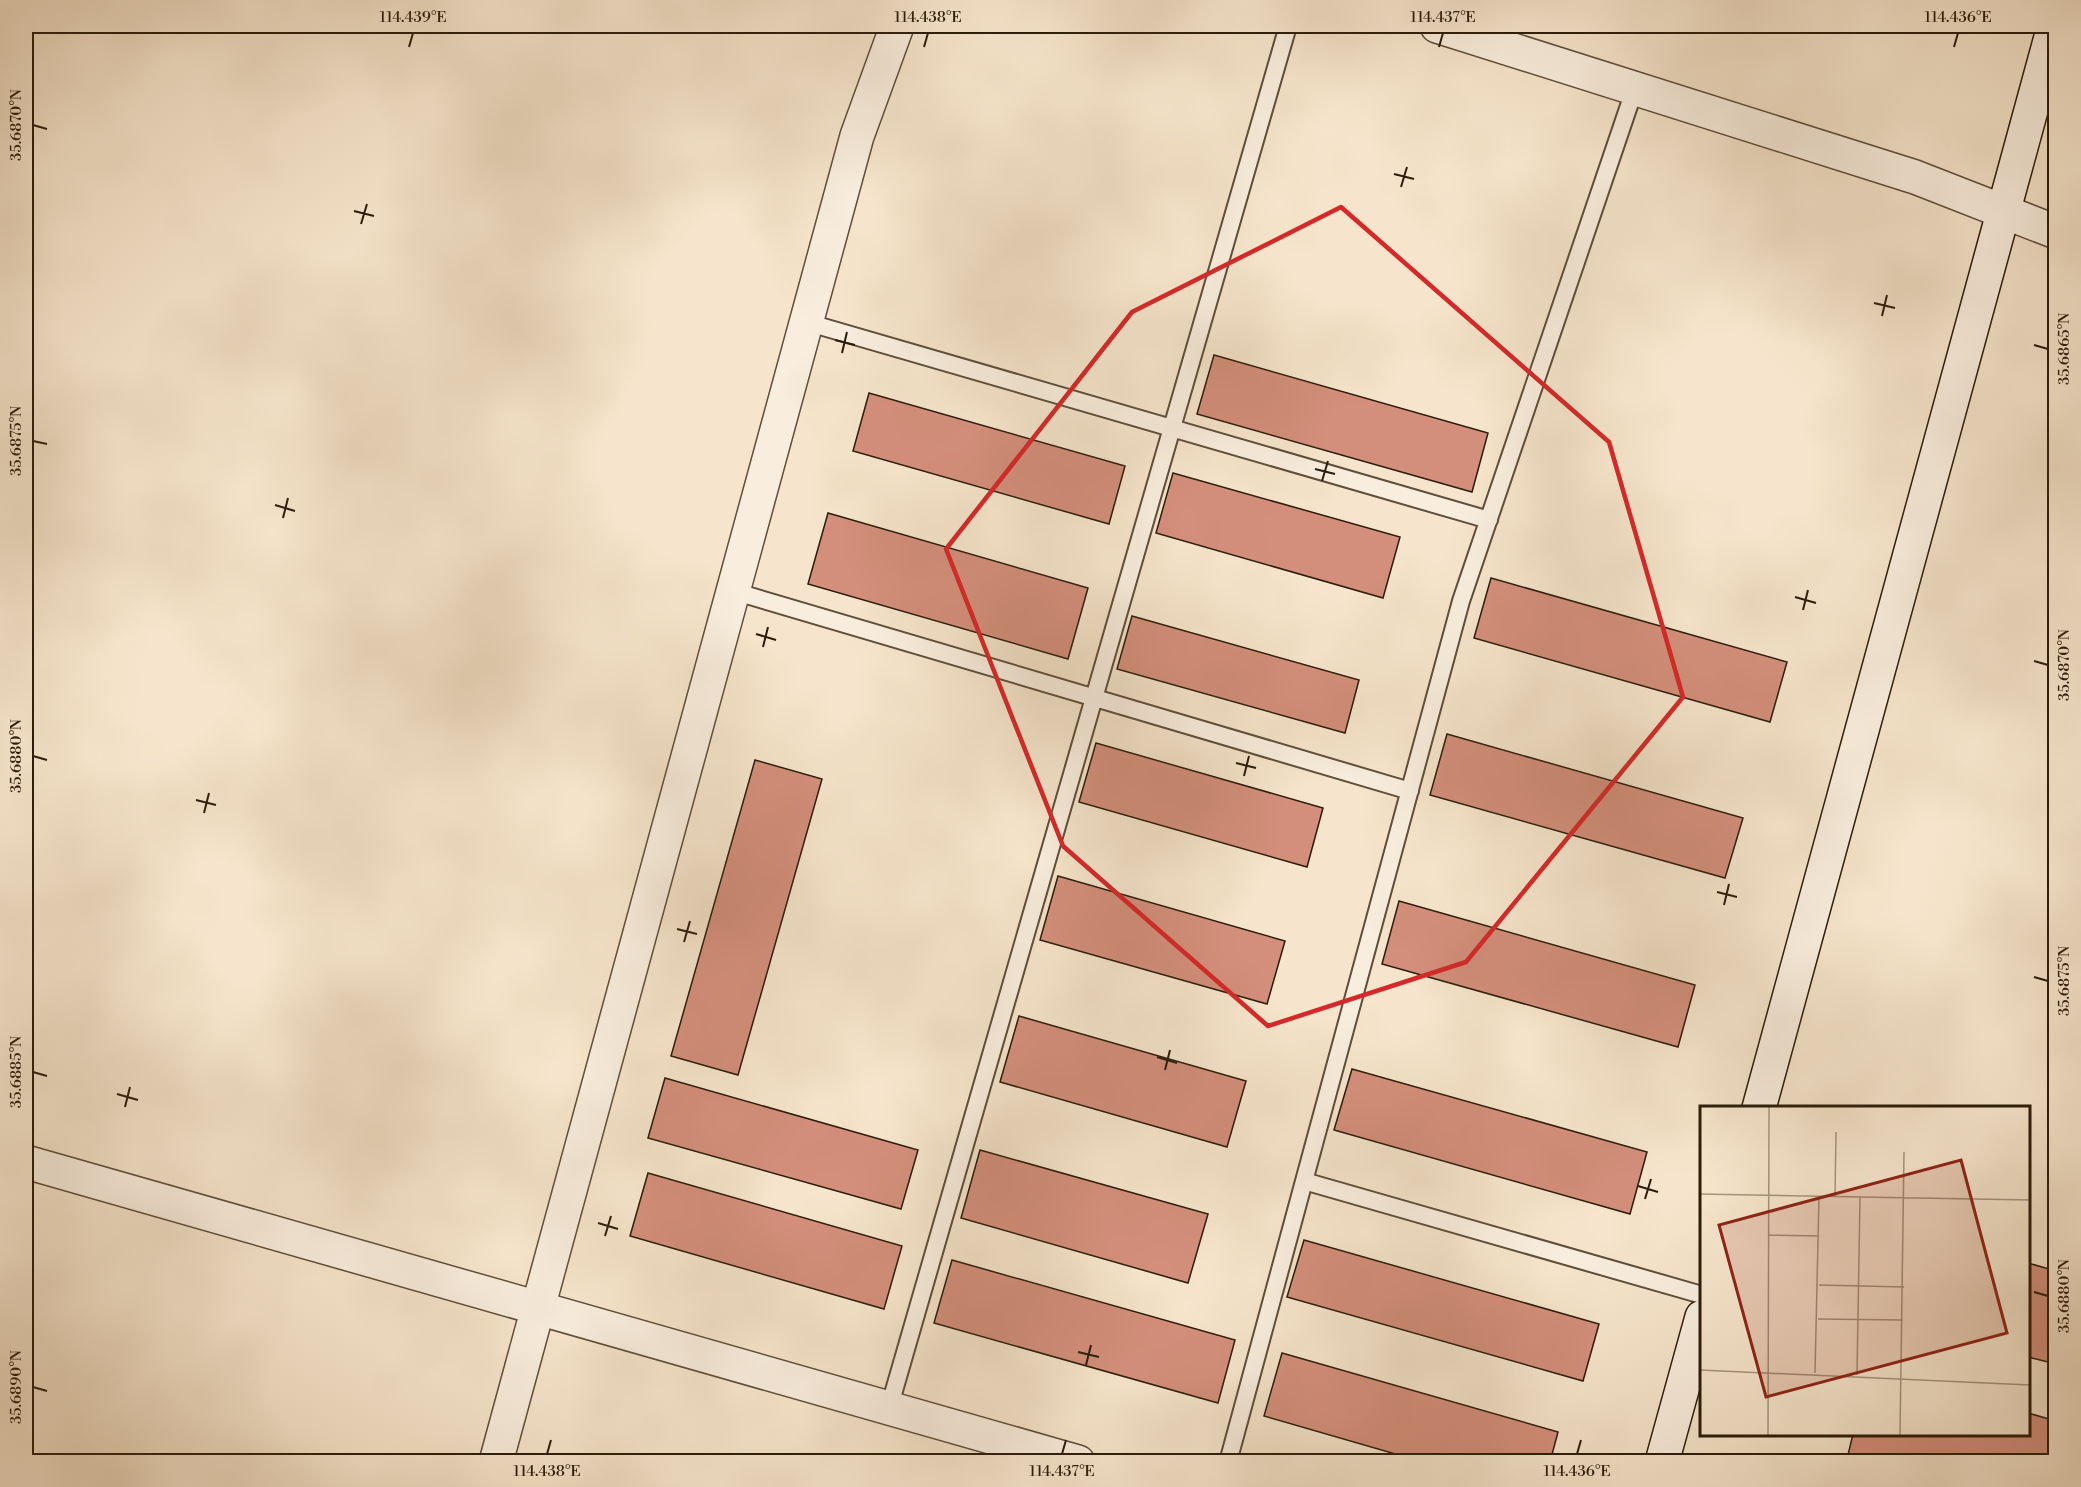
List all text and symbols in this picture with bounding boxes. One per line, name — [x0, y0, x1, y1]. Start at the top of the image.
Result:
text: 114.439°E — [379, 8, 447, 27]
text: 114.438°E — [894, 8, 962, 27]
text: 114.437°E — [1410, 8, 1476, 27]
text: 114.436°E — [1924, 8, 1992, 27]
text: 35.6870°N — [7, 89, 26, 161]
text: 35.6865°N — [2055, 313, 2074, 385]
text: 35.6875°N — [7, 406, 26, 476]
text: 35.6870°N — [2055, 629, 2074, 701]
text: 35.6880°N — [7, 719, 26, 793]
text: 35.6875°N — [2055, 946, 2074, 1016]
text: 35.6885°N — [7, 1036, 26, 1108]
inset map — [1700, 1106, 2030, 1436]
text: 35.6880°N — [2055, 1259, 2074, 1333]
text: 35.6890°N — [7, 1350, 26, 1424]
text: 114.438°E — [513, 1462, 581, 1481]
text: 114.437°E — [1029, 1462, 1095, 1481]
text: 114.436°E — [1543, 1462, 1611, 1481]

